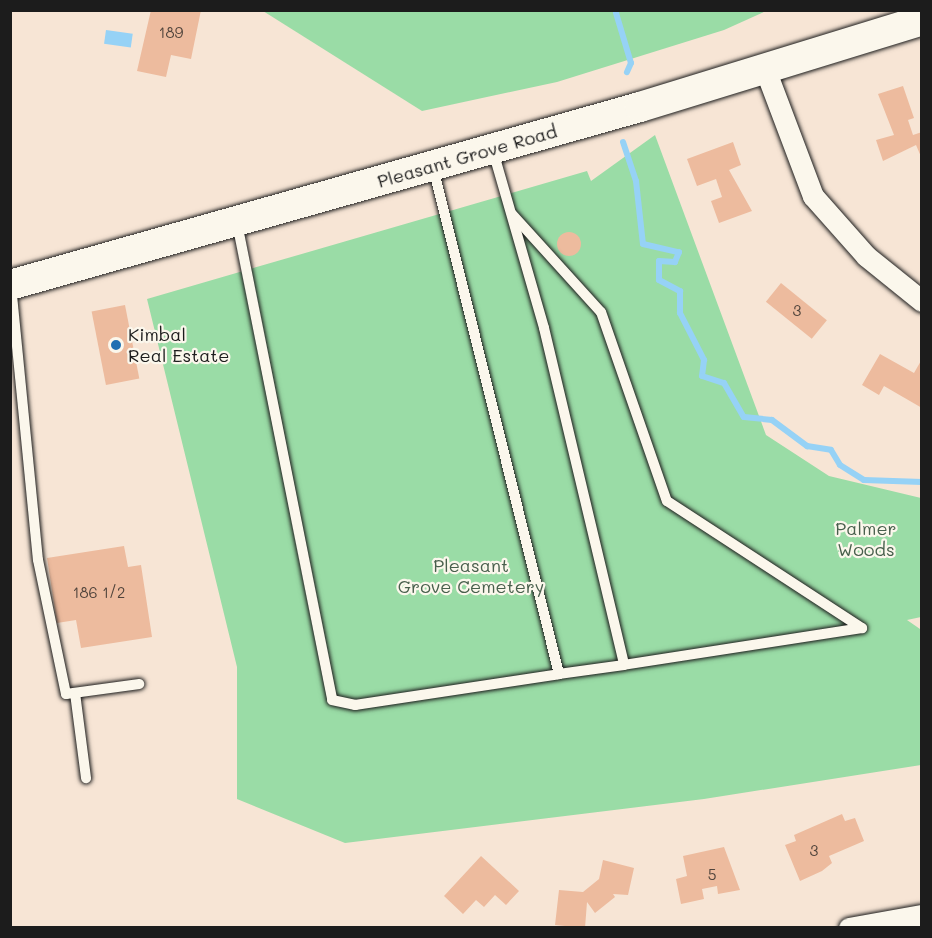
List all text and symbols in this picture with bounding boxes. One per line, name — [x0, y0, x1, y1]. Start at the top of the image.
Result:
house number: 189 — [159, 24, 183, 42]
street label: Pleasant Grove Road — [375, 120, 559, 192]
house number: 3 — [793, 302, 801, 320]
place label: Kimbal Real Estate — [128, 324, 229, 366]
marker: Kimbal Real Estate — [109, 338, 123, 352]
park label: Palmer Woods — [835, 518, 897, 560]
park label: Pleasant Grove Cemetery — [398, 555, 544, 598]
house number: 186 1/2 — [73, 584, 125, 602]
house number: 3 — [810, 842, 818, 860]
house number: 5 — [708, 866, 716, 884]

